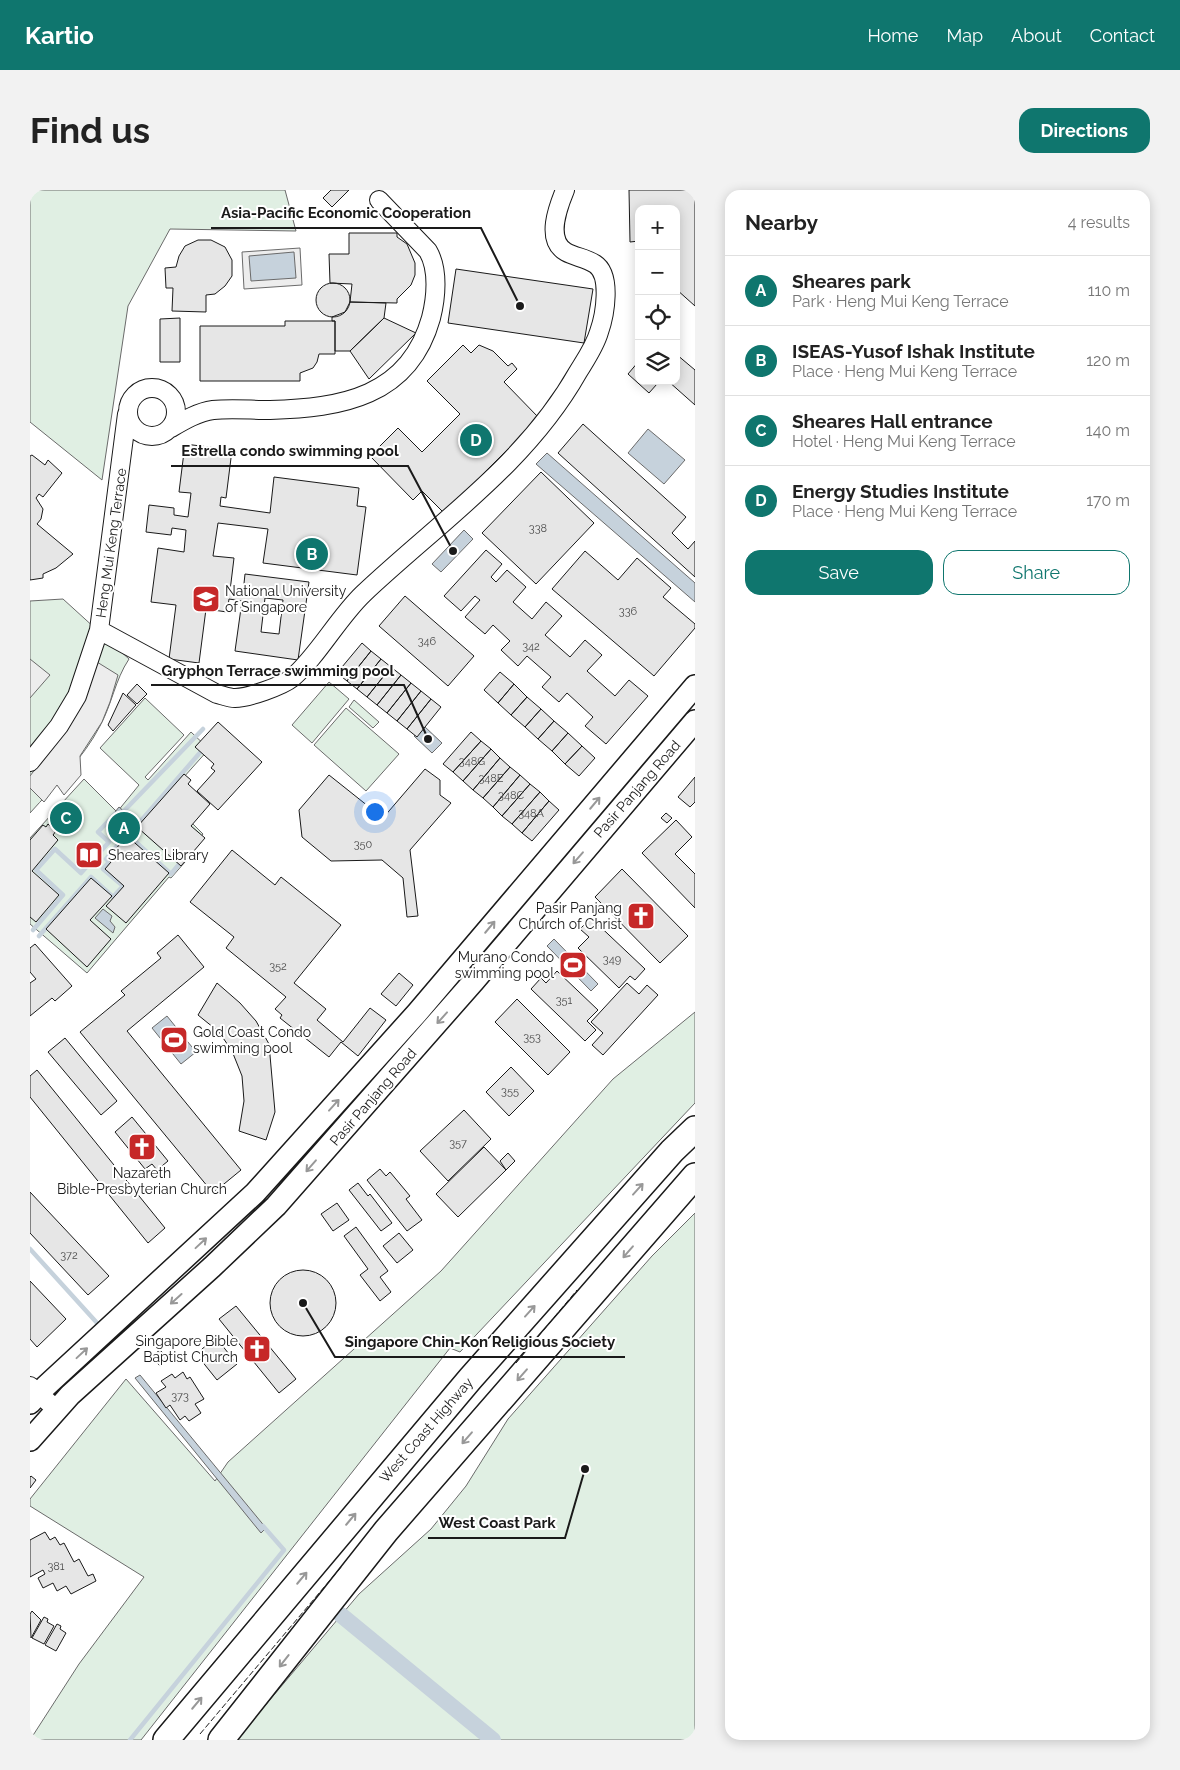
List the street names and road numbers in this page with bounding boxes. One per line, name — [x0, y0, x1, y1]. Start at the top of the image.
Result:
street label: Heng Mui Keng Terrace — [93, 467, 129, 619]
street label: Pasir Panjang Road — [590, 737, 684, 841]
street label: Pasir Panjang Road — [326, 1045, 420, 1149]
street label: West Coast Highway — [376, 1374, 476, 1486]

